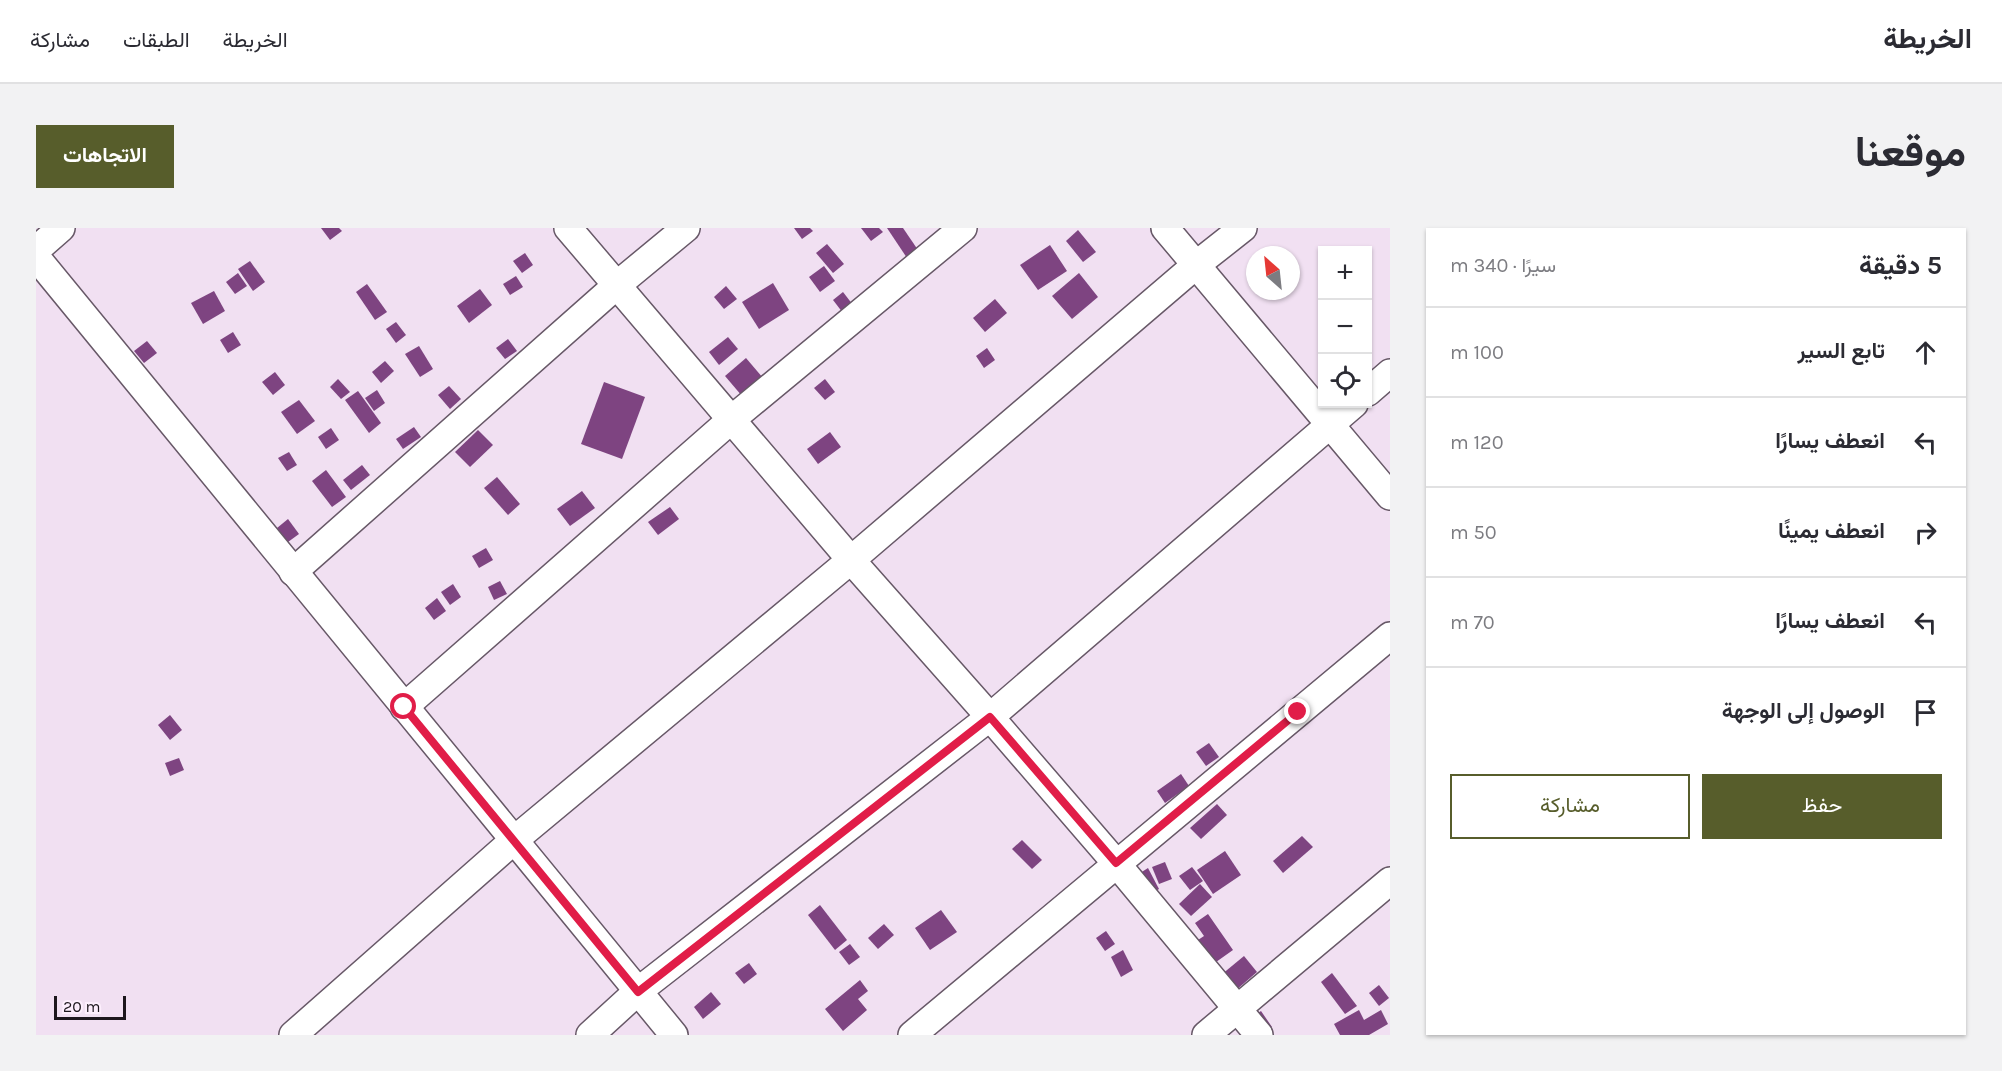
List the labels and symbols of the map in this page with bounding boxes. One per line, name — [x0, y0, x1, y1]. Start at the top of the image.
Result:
north arrow — [1246, 246, 1300, 300]
route start — [390, 693, 416, 719]
route end — [1284, 698, 1310, 724]
scale bar — [54, 993, 126, 1020]

